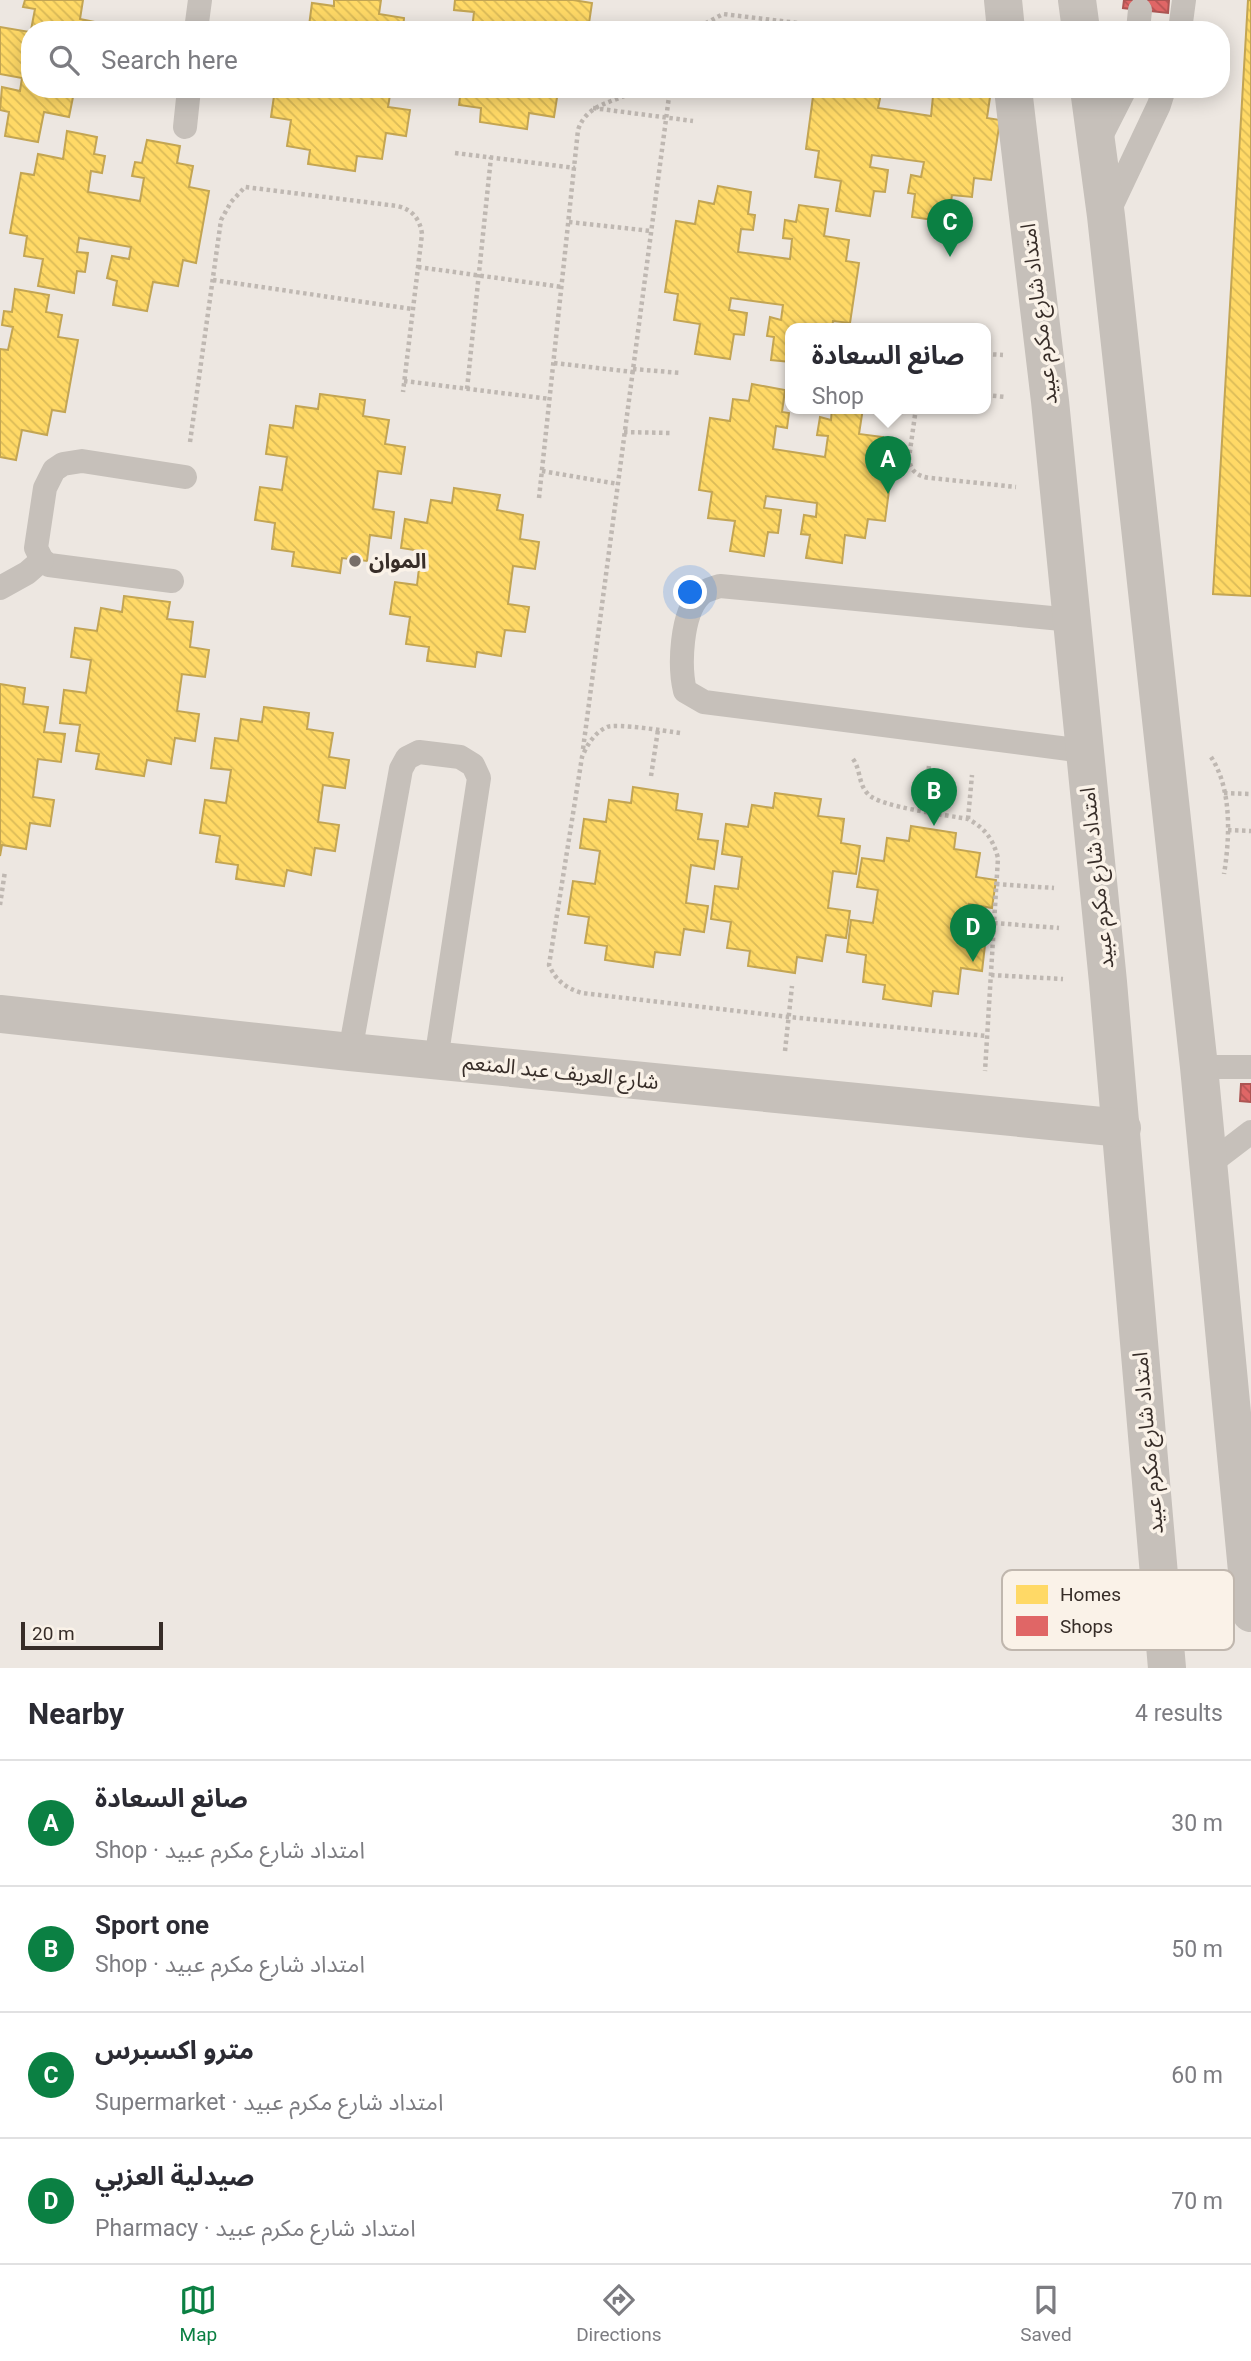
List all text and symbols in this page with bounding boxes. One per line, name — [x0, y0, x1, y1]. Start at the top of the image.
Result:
search box — [21, 21, 1230, 98]
icon: search — [45, 41, 83, 79]
text: Search here — [101, 45, 238, 75]
pin: C — [927, 199, 973, 257]
street label: امتداد شارع مكرم عبيد — [1016, 221, 1066, 406]
popup — [785, 323, 991, 414]
text: صانع السعادة — [812, 340, 964, 370]
text: Shop — [812, 383, 864, 410]
pin: A — [865, 436, 911, 494]
place label: الموان — [369, 549, 426, 573]
marker: الموان — [347, 553, 363, 569]
your location — [673, 575, 707, 609]
pin: B — [911, 768, 957, 826]
street label: امتداد شارع مكرم عبيد — [1076, 785, 1122, 970]
pin: D — [950, 904, 996, 962]
street label: شارع العريف عبد المنعم — [462, 1050, 660, 1097]
street label: امتداد شارع مكرم عبيد — [1128, 1351, 1172, 1535]
legend — [1002, 1570, 1234, 1650]
text: Homes — [1060, 1583, 1121, 1606]
text: Shops — [1060, 1615, 1113, 1638]
scale bar — [21, 1619, 163, 1651]
text: 20 m — [32, 1622, 75, 1645]
text: Nearby — [28, 1696, 124, 1731]
text: 4 results — [1135, 1700, 1223, 1727]
text: صانع السعادة — [95, 1783, 248, 1813]
text: A — [43, 1810, 59, 1837]
text: 30 m — [1171, 1810, 1223, 1837]
text: Shop · امتداد شارع مكرم عبيد — [95, 1837, 365, 1864]
text: Sport one — [95, 1910, 209, 1940]
text: B — [44, 1936, 58, 1963]
text: 50 m — [1171, 1936, 1223, 1963]
text: Shop · امتداد شارع مكرم عبيد — [95, 1951, 365, 1978]
text: مترو اكسبرس — [95, 2035, 254, 2065]
text: C — [43, 2062, 59, 2089]
text: 60 m — [1171, 2062, 1223, 2089]
text: Supermarket · امتداد شارع مكرم عبيد — [95, 2089, 443, 2116]
text: صيدلية العزبي — [95, 2161, 254, 2191]
text: D — [44, 2188, 58, 2215]
text: 70 m — [1171, 2188, 1223, 2215]
text: Pharmacy · امتداد شارع مكرم عبيد — [95, 2215, 416, 2242]
tab: Map — [179, 2281, 217, 2346]
tab: Directions — [576, 2281, 661, 2346]
tab: Saved — [1020, 2281, 1072, 2346]

